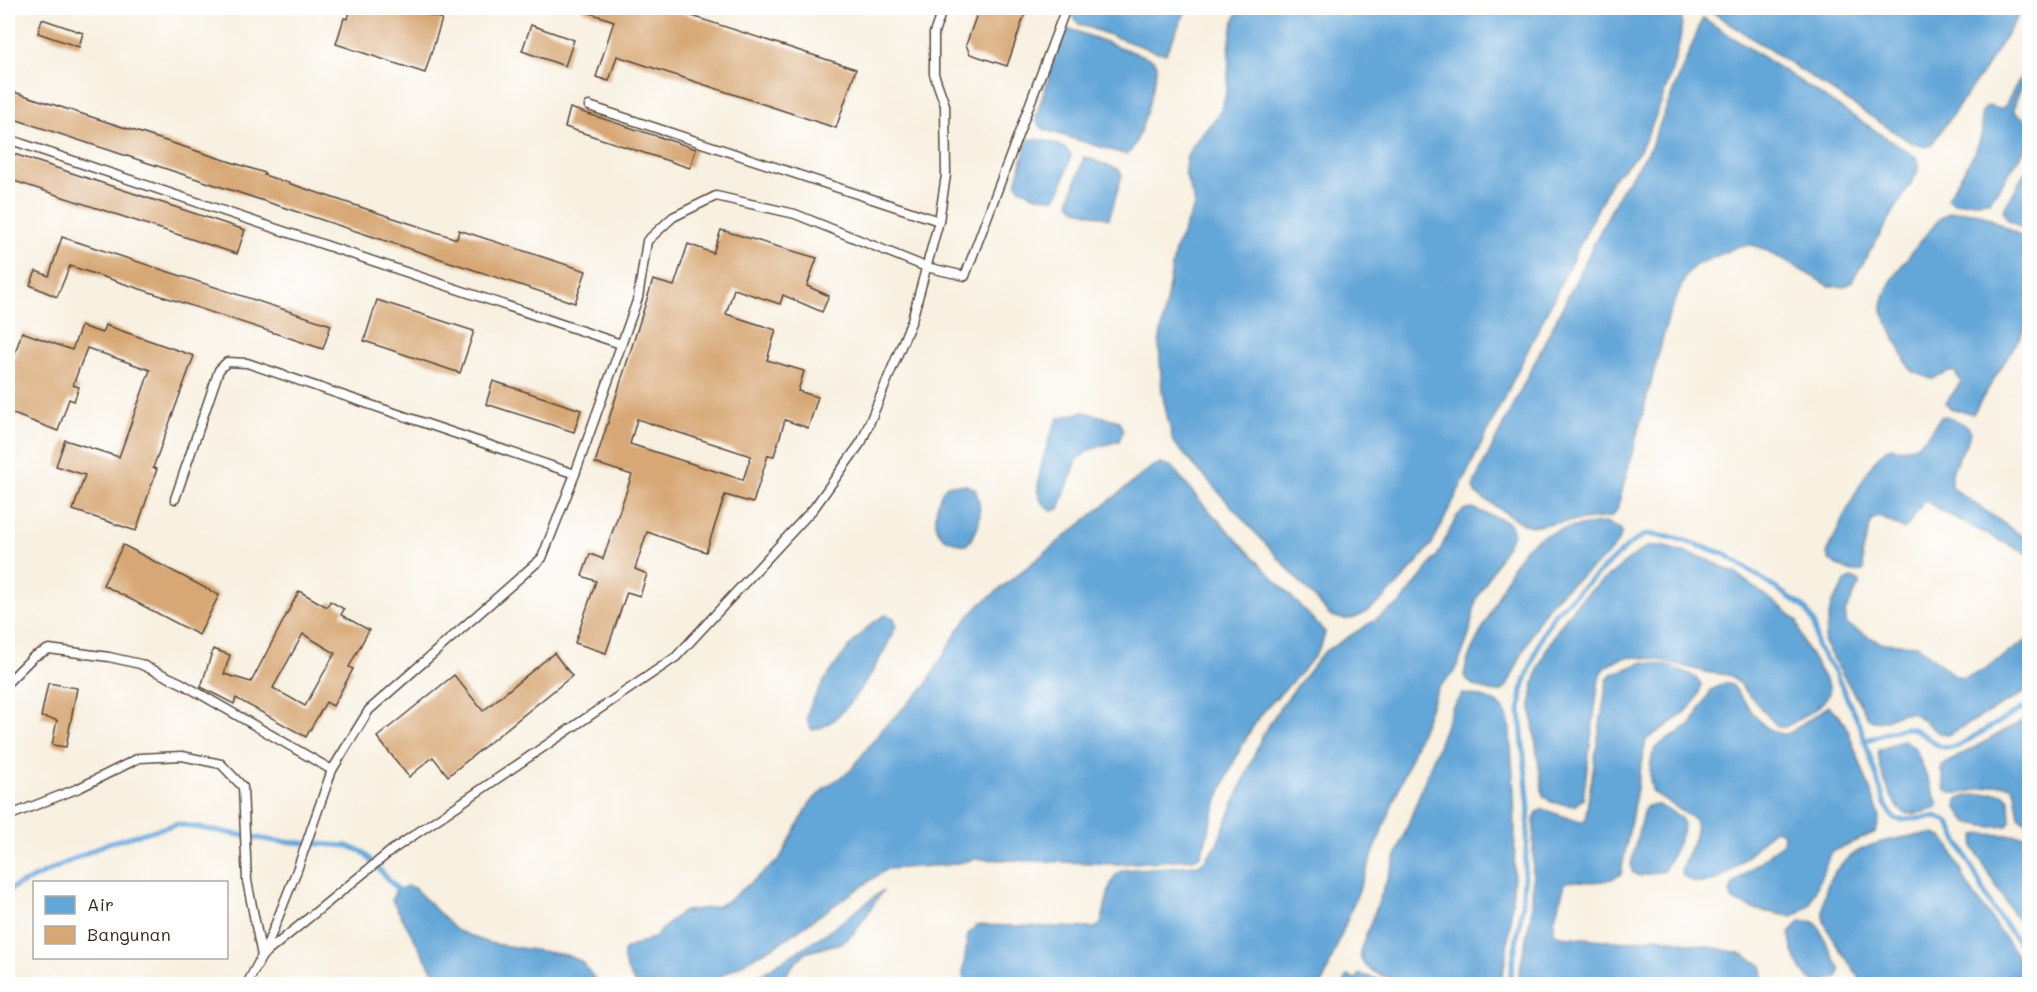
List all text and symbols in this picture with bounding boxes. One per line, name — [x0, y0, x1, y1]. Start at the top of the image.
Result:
legend — [33, 881, 228, 959]
text: Air — [87, 892, 114, 916]
text: Bangunan — [87, 922, 171, 946]

